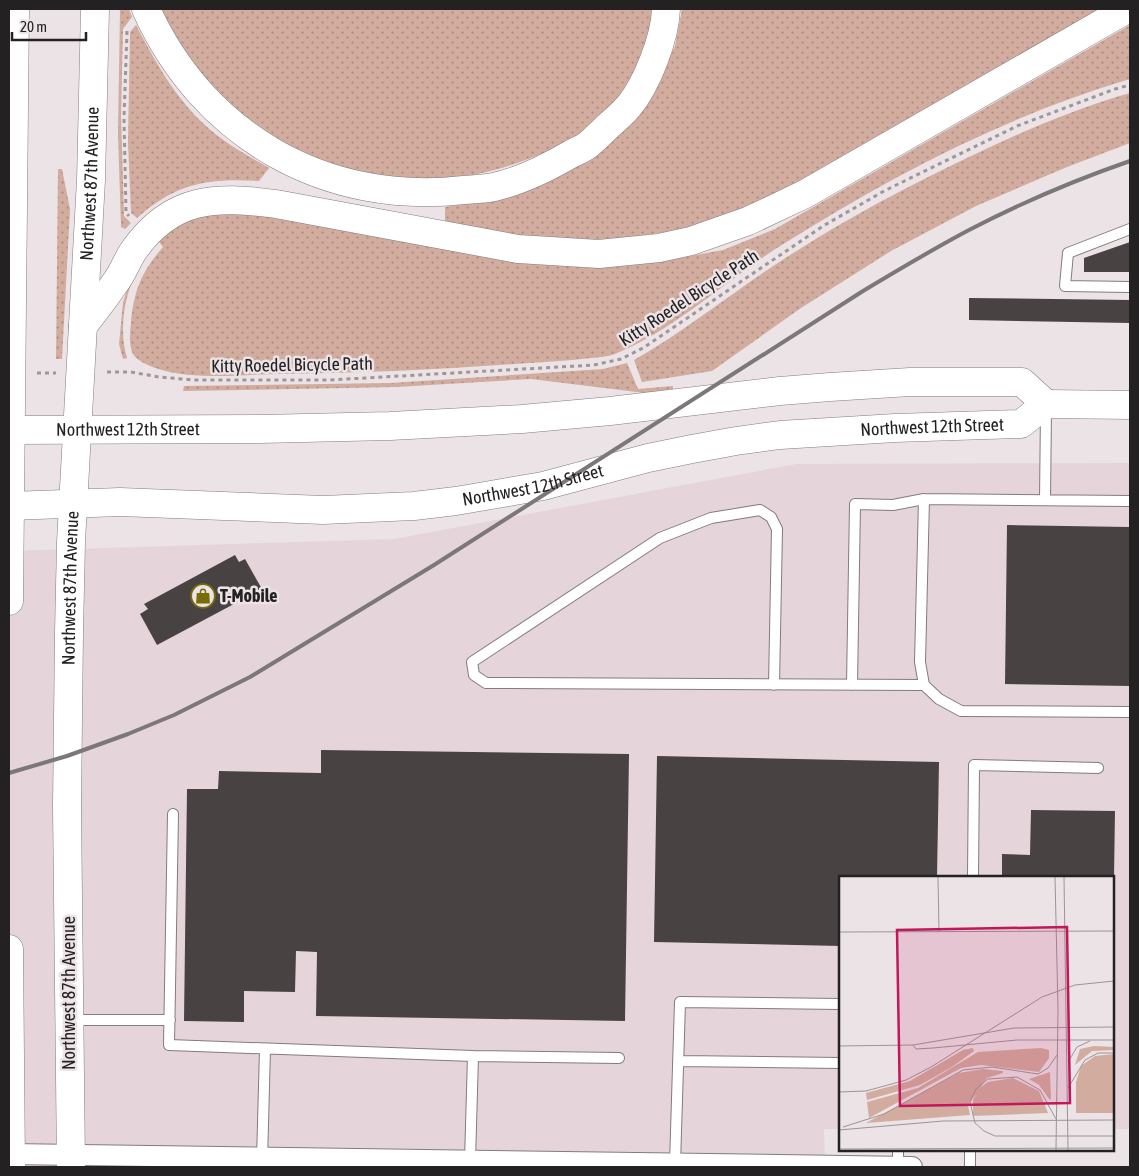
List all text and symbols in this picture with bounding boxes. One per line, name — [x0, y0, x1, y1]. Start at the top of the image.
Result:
scale bar — [12, 10, 86, 42]
text: 20 m — [20, 18, 47, 35]
street label: Northwest 87th Avenue — [76, 106, 103, 261]
street label: Kitty Roedel Bicycle Path — [615, 245, 762, 350]
street label: Kitty Roedel Bicycle Path — [211, 353, 373, 376]
street label: Northwest 12th Street — [860, 414, 1004, 440]
street label: Northwest 12th Street — [56, 418, 200, 440]
street label: Northwest 12th Street — [461, 459, 605, 510]
street label: Northwest 87th Avenue — [58, 510, 83, 665]
shop icon: T-Mobile — [190, 583, 216, 609]
place label: T-Mobile — [220, 585, 277, 606]
inset map — [839, 876, 1114, 1151]
street label: Northwest 87th Avenue — [58, 916, 79, 1070]

